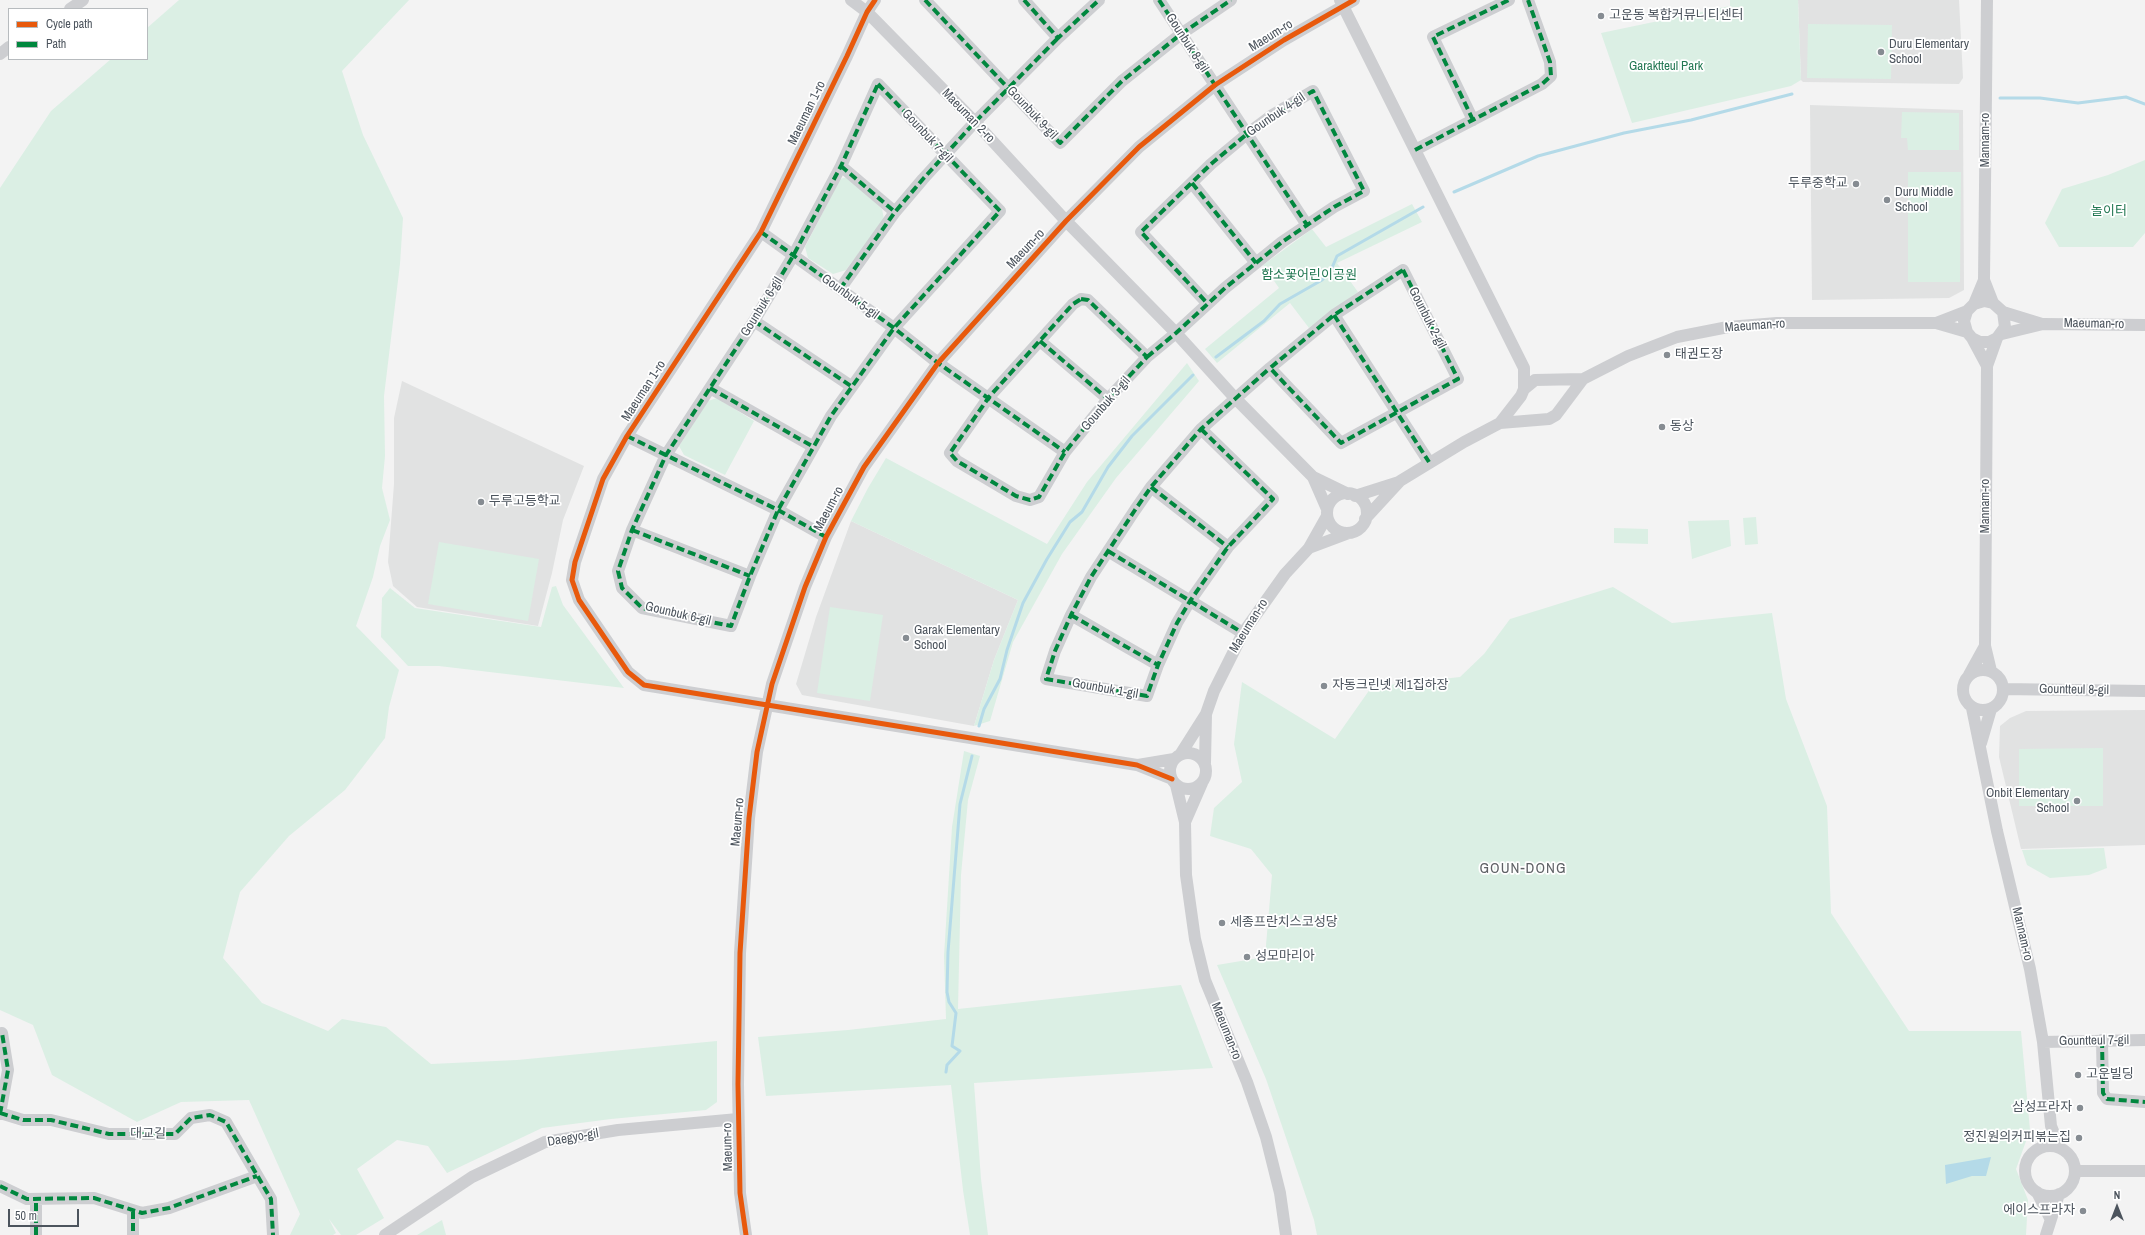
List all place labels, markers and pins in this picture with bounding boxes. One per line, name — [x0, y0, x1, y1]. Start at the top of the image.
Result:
place label: 고운동 복합커뮤니티센터 — [1609, 8, 1744, 24]
marker: 고운동 복합커뮤니티센터 — [1596, 11, 1606, 21]
place label: Duru Elementary School — [1889, 37, 1969, 68]
marker: Duru Elementary School — [1876, 47, 1886, 57]
place label: 두루중학교 — [1788, 176, 1848, 192]
marker: 두루중학교 — [1851, 179, 1861, 189]
place label: Duru Middle School — [1895, 185, 1953, 216]
marker: Duru Middle School — [1882, 195, 1892, 205]
place label: 태권도장 — [1675, 347, 1723, 363]
marker: 태권도장 — [1662, 350, 1672, 360]
place label: 동상 — [1670, 419, 1694, 435]
marker: 동상 — [1657, 422, 1667, 432]
place label: 두루고등학교 — [489, 494, 561, 510]
marker: 두루고등학교 — [476, 497, 486, 507]
place label: Garak Elementary School — [914, 623, 1000, 654]
marker: Garak Elementary School — [901, 633, 911, 643]
place label: 자동크린넷 제1집하장 — [1332, 678, 1449, 694]
marker: 자동크린넷 제1집하장 — [1319, 681, 1329, 691]
place label: Onbit Elementary School — [1986, 786, 2069, 817]
marker: Onbit Elementary School — [2072, 796, 2082, 806]
place label: 세종프란치스코성당 — [1230, 915, 1338, 931]
marker: 세종프란치스코성당 — [1217, 918, 1227, 928]
place label: 성모마리아 — [1255, 949, 1315, 965]
marker: 성모마리아 — [1242, 952, 1252, 962]
place label: 고운빌딩 — [2086, 1067, 2134, 1083]
marker: 고운빌딩 — [2073, 1070, 2083, 1080]
place label: 삼성프라자 — [2012, 1100, 2072, 1116]
marker: 삼성프라자 — [2075, 1103, 2085, 1113]
place label: 정진원의커피볶는집 — [1963, 1130, 2071, 1146]
marker: 정진원의커피볶는집 — [2074, 1133, 2084, 1143]
place label: 에이스프라자 — [2003, 1203, 2075, 1219]
marker: 에이스프라자 — [2078, 1206, 2088, 1216]

